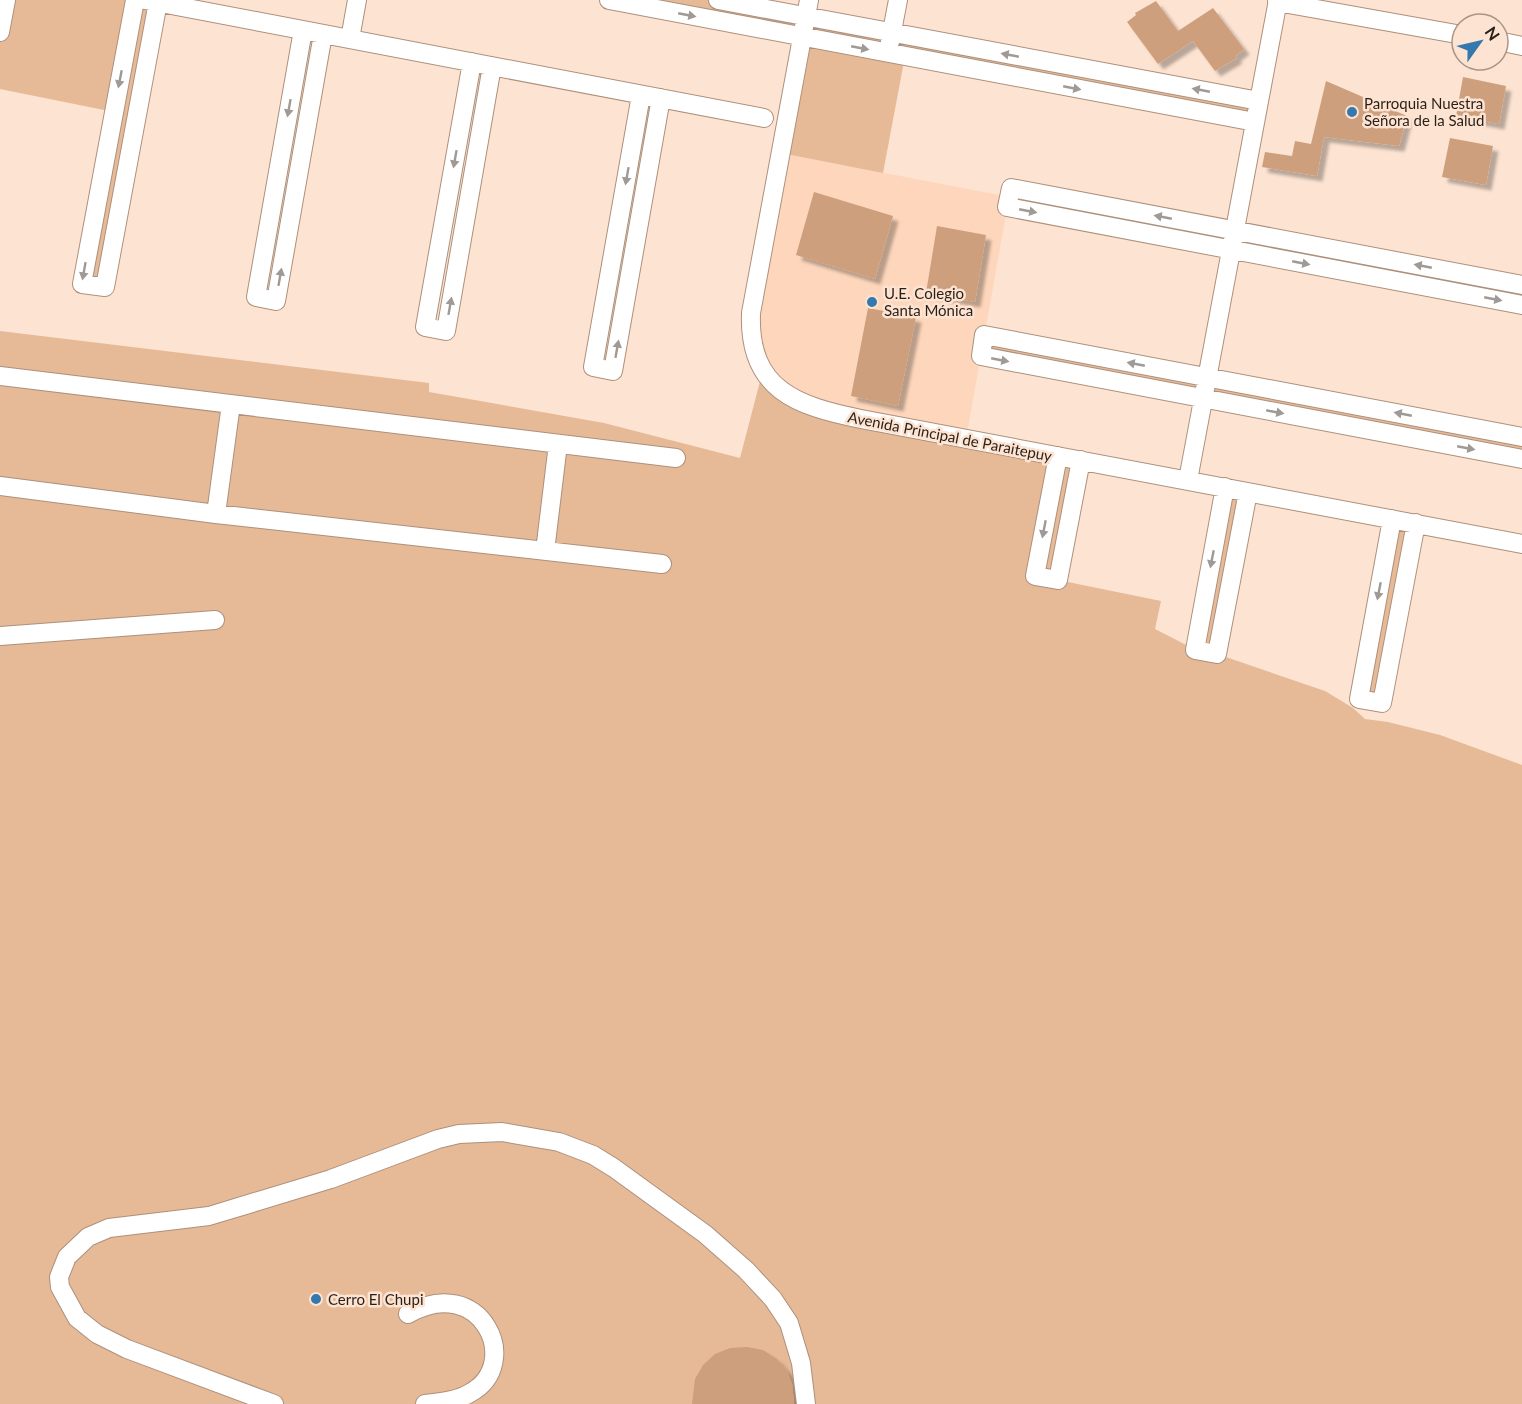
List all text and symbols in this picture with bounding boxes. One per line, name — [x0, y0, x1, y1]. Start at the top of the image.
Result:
one-way arrow — [677, 11, 696, 20]
north arrow — [1450, 12, 1510, 72]
text: N — [1482, 23, 1504, 44]
one-way arrow — [851, 44, 870, 53]
one-way arrow — [1000, 50, 1019, 59]
one-way arrow — [115, 70, 124, 89]
one-way arrow — [1063, 84, 1082, 93]
one-way arrow — [1191, 86, 1210, 95]
place label: Parroquia Nuestra Señora de la Salud — [1364, 94, 1484, 129]
one-way arrow — [284, 99, 293, 118]
marker: Parroquia Nuestra Señora de la Salud — [1345, 105, 1359, 119]
one-way arrow — [450, 150, 459, 169]
one-way arrow — [622, 167, 631, 186]
one-way arrow — [1018, 207, 1037, 216]
one-way arrow — [1153, 212, 1172, 221]
one-way arrow — [1292, 259, 1311, 268]
one-way arrow — [1414, 261, 1433, 270]
one-way arrow — [80, 262, 89, 281]
one-way arrow — [276, 268, 285, 287]
place label: U.E. Colegio Santa Mónica — [884, 284, 973, 319]
marker: U.E. Colegio Santa Mónica — [865, 295, 879, 309]
one-way arrow — [1483, 295, 1502, 304]
one-way arrow — [446, 296, 455, 315]
one-way arrow — [613, 340, 622, 359]
one-way arrow — [990, 356, 1009, 365]
one-way arrow — [1126, 359, 1145, 368]
street label: Avenida Principal de Paraitepuy — [846, 407, 1054, 465]
one-way arrow — [1265, 408, 1284, 417]
one-way arrow — [1393, 410, 1412, 419]
one-way arrow — [1457, 444, 1476, 453]
one-way arrow — [1039, 519, 1048, 538]
one-way arrow — [1207, 550, 1216, 569]
one-way arrow — [1374, 582, 1383, 601]
place label: Cerro El Chupi — [328, 1290, 423, 1308]
marker: Cerro El Chupi — [309, 1292, 323, 1306]

